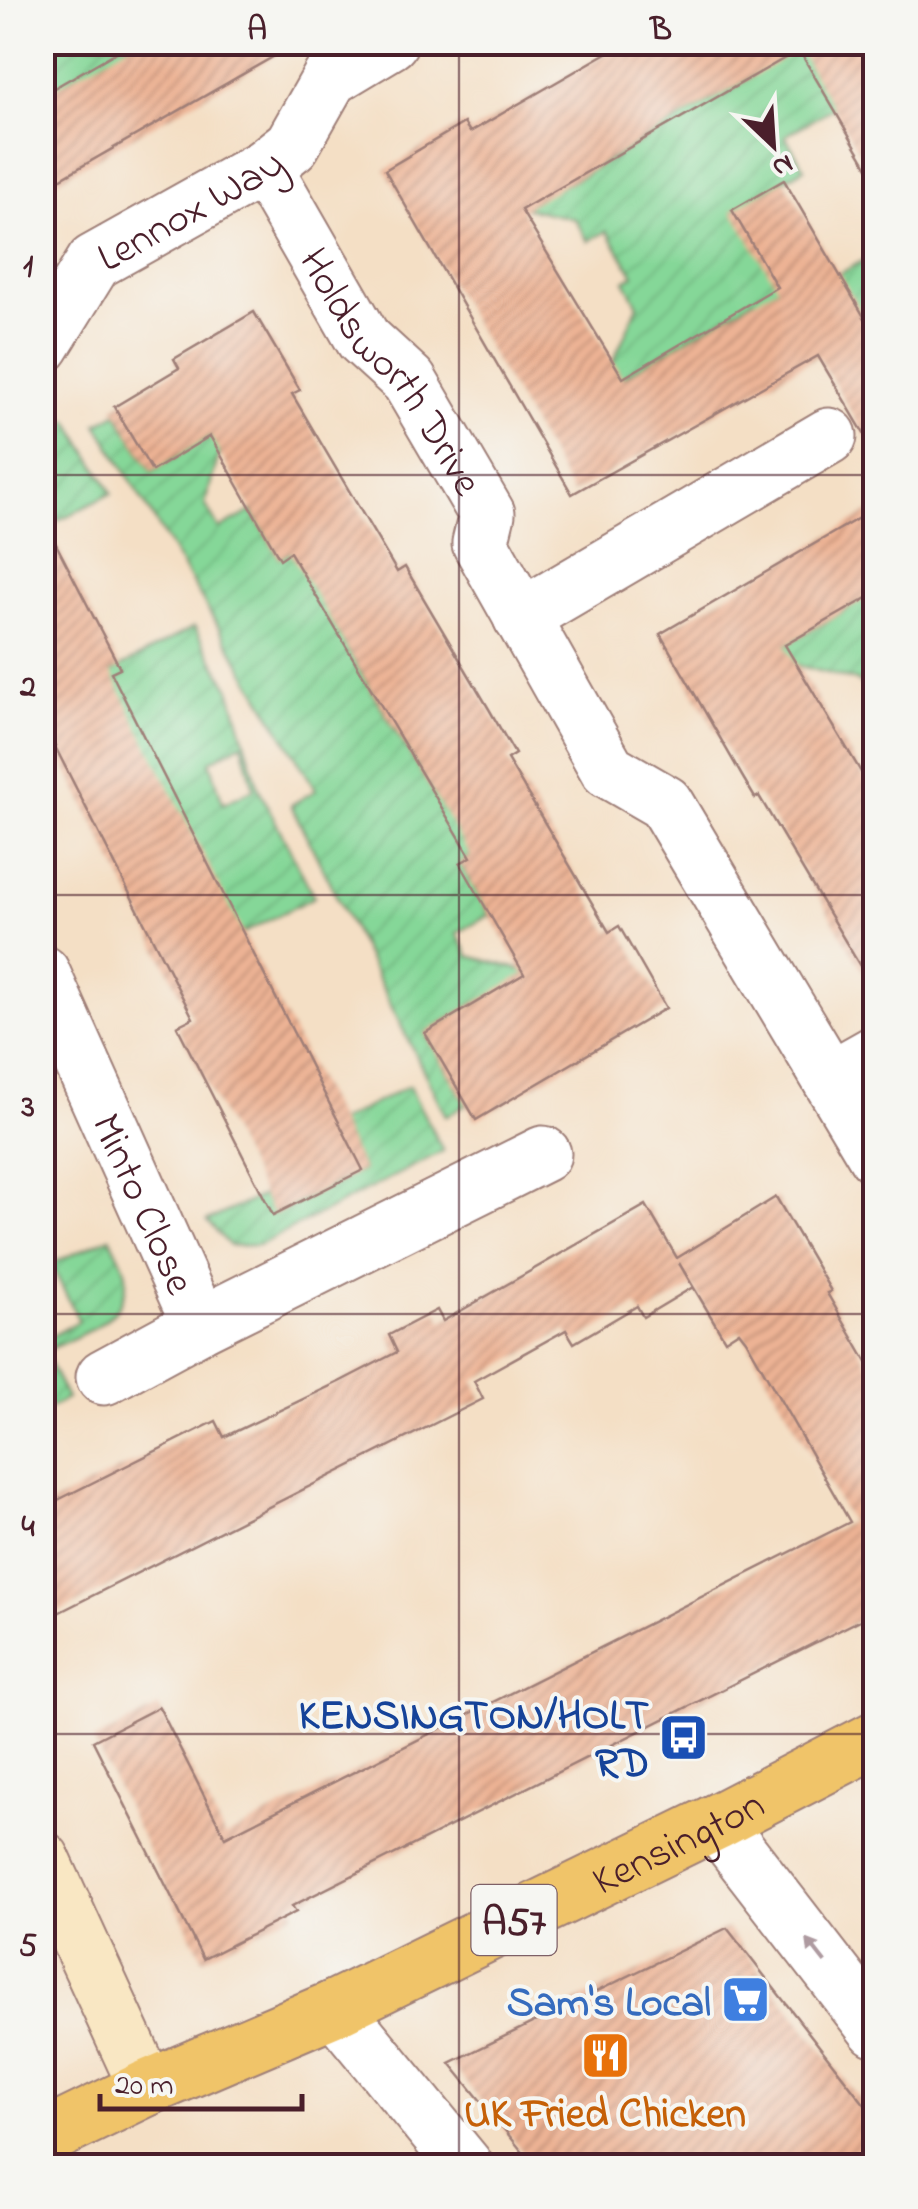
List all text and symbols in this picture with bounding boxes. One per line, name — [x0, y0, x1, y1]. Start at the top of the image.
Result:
text: A — [247, 8, 267, 55]
text: B — [648, 8, 672, 55]
north arrow — [723, 95, 823, 195]
street label: Lennox Way — [87, 136, 299, 289]
text: N — [765, 142, 799, 187]
street label: Holdsworth Drive — [282, 237, 496, 508]
text: 1 — [23, 245, 33, 292]
text: 2 — [19, 665, 36, 712]
text: 3 — [20, 1085, 35, 1132]
street label: Minto Close — [74, 1104, 208, 1305]
text: 4 — [21, 1505, 35, 1552]
place label: KENSINGTON/HOLT RD — [299, 1687, 649, 1796]
bus stop icon: KENSINGTON/HOLT RD — [658, 1711, 710, 1763]
street label: Kensington — [583, 1776, 776, 1913]
road number: A57 — [472, 1885, 556, 1955]
text: 5 — [19, 1924, 37, 1971]
one-way arrow — [806, 1939, 827, 1964]
place label: Sam's Local — [507, 1974, 711, 2035]
supermarket icon: Sam's Local — [720, 1974, 772, 2026]
restaurant icon: UK Fried Chicken — [579, 2029, 631, 2081]
scale bar — [100, 2049, 302, 2111]
text: 20 m — [115, 2065, 174, 2109]
place label: UK Fried Chicken — [464, 2085, 746, 2146]

